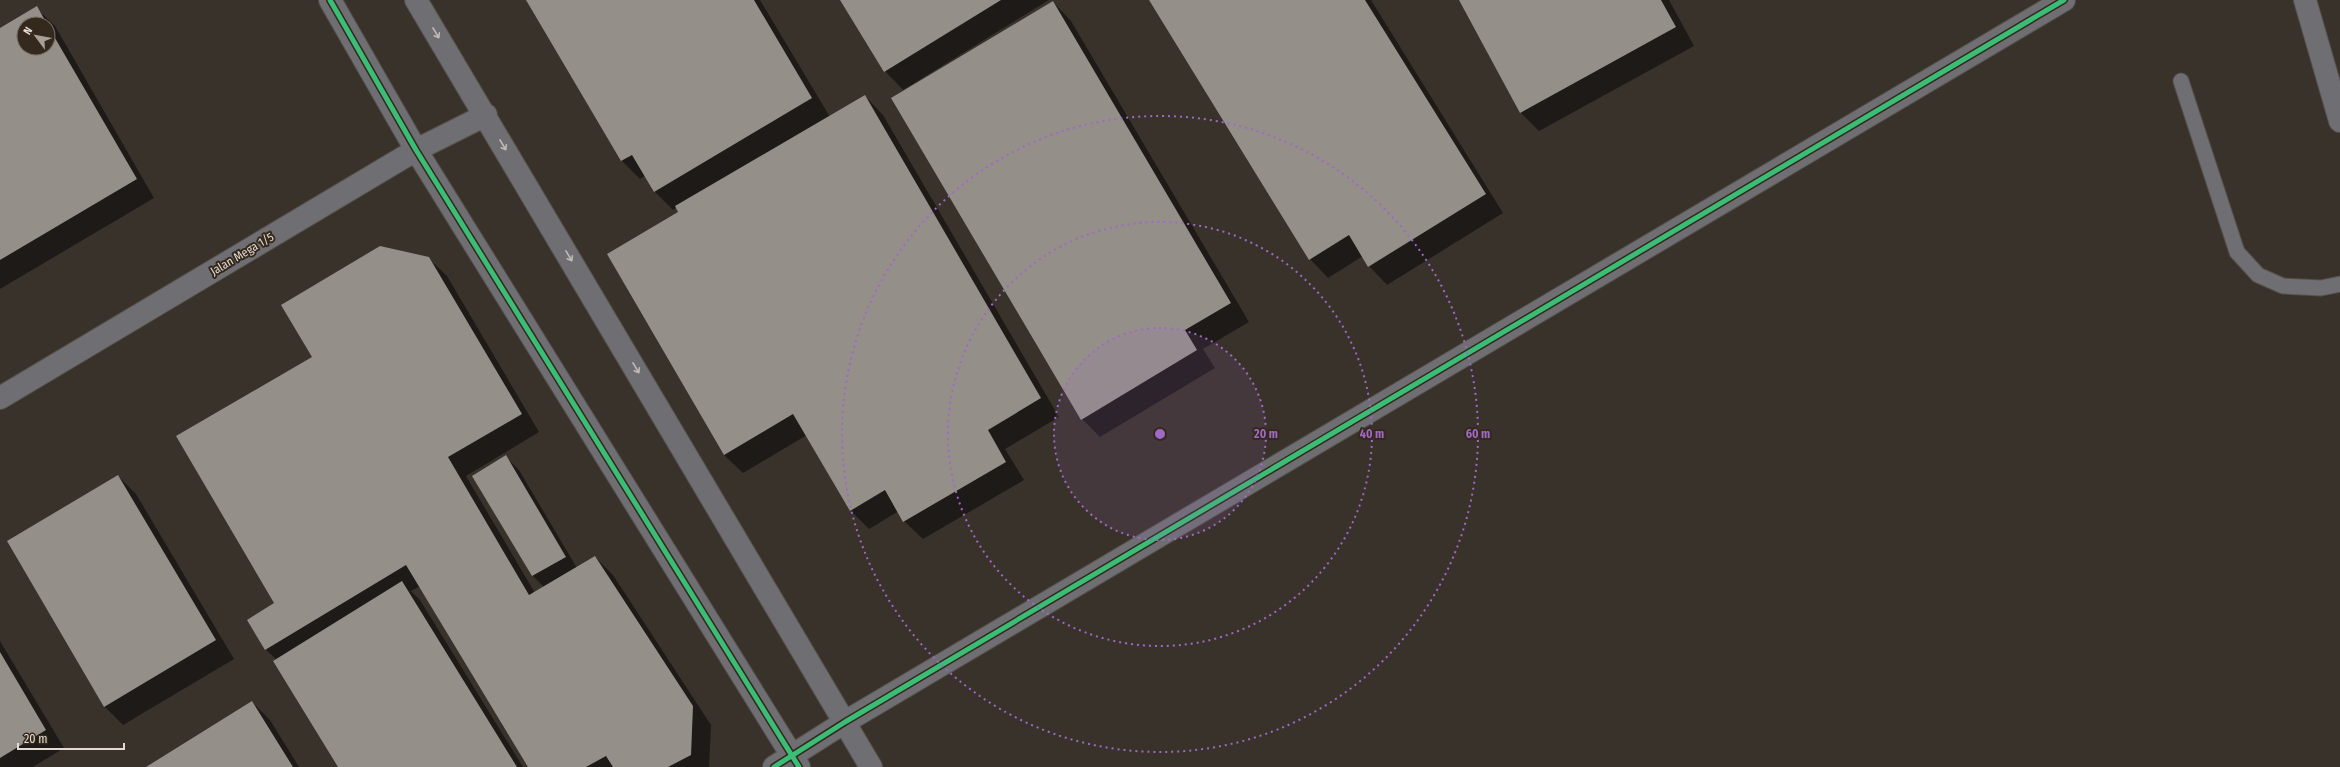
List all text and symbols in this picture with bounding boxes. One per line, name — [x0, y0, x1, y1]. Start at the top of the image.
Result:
north arrow — [16, 16, 56, 56]
text: N — [21, 25, 35, 37]
one-way arrow — [432, 27, 440, 38]
one-way arrow — [500, 138, 508, 150]
street label: Jalan Mega 1/5 — [208, 229, 277, 278]
one-way arrow — [566, 250, 574, 262]
one-way arrow — [632, 362, 640, 374]
centre of rings — [1153, 427, 1167, 441]
text: 20 m — [1253, 427, 1278, 441]
text: 40 m — [1360, 427, 1384, 441]
text: 60 m — [1466, 427, 1490, 441]
scale bar — [18, 725, 124, 751]
text: 20 m — [24, 732, 48, 746]

